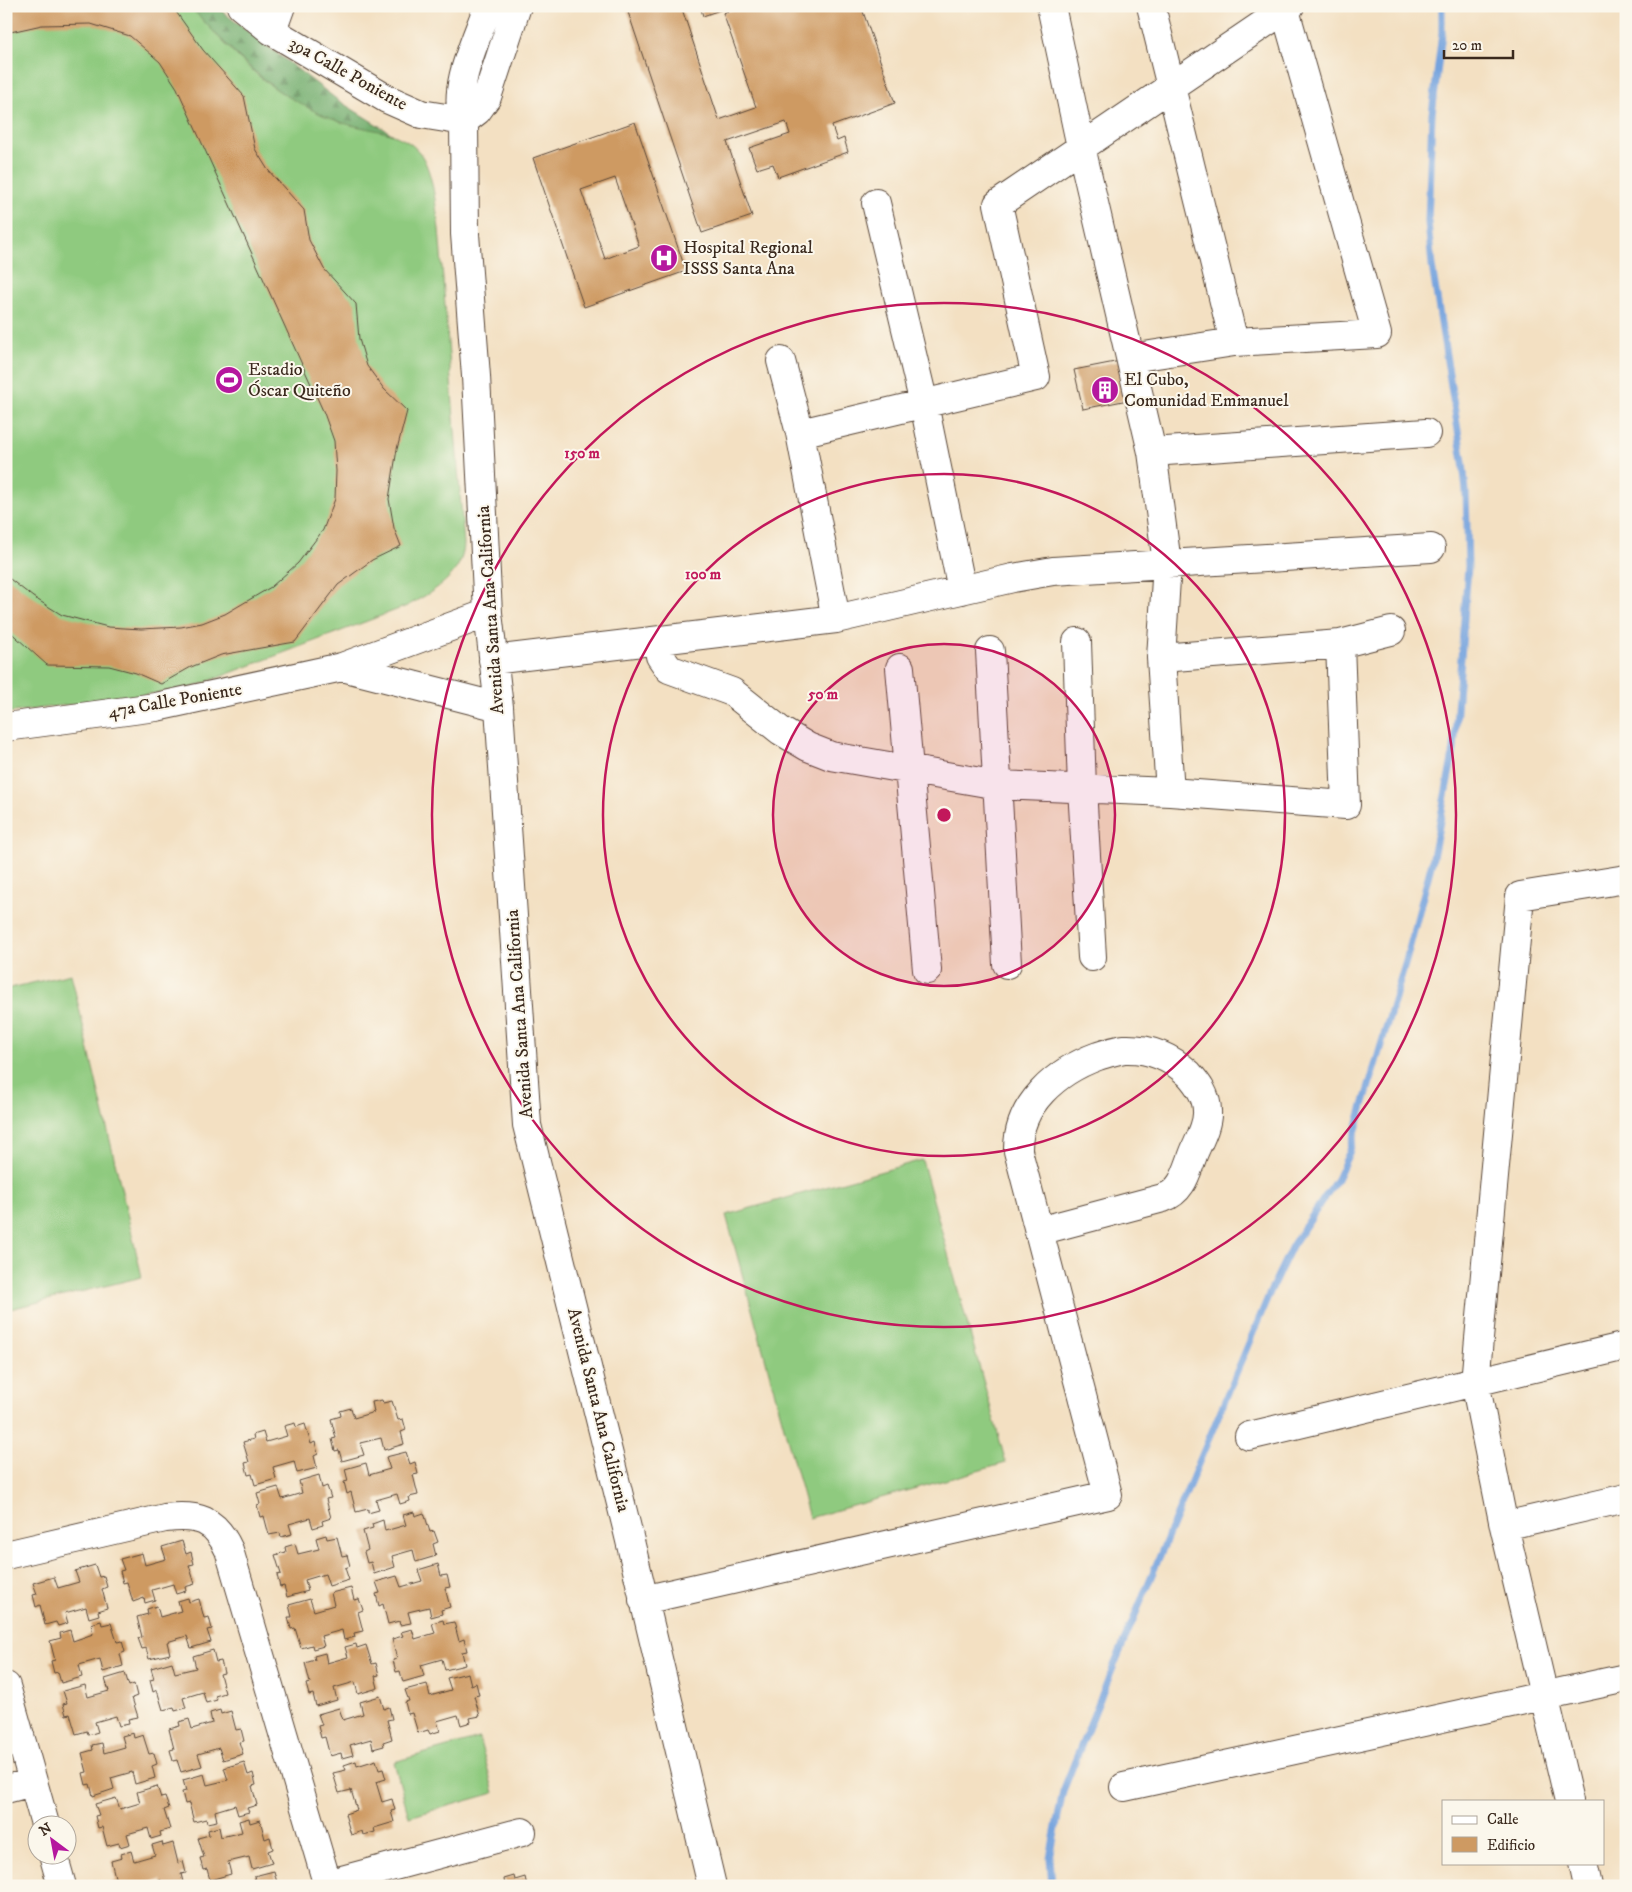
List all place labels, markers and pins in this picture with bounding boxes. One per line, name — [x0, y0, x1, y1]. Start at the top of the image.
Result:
place label: Hospital Regional ISSS Santa Ana — [683, 237, 813, 280]
hospital icon: Hospital Regional ISSS Santa Ana — [649, 243, 679, 273]
place label: Estadio Óscar Quiteño — [248, 359, 351, 402]
sports icon: Estadio Óscar Quiteño — [214, 365, 244, 395]
place label: El Cubo, Comunidad Emmanuel — [1124, 369, 1289, 412]
building icon: El Cubo, Comunidad Emmanuel — [1090, 375, 1120, 405]
centre of rings — [935, 806, 953, 824]

